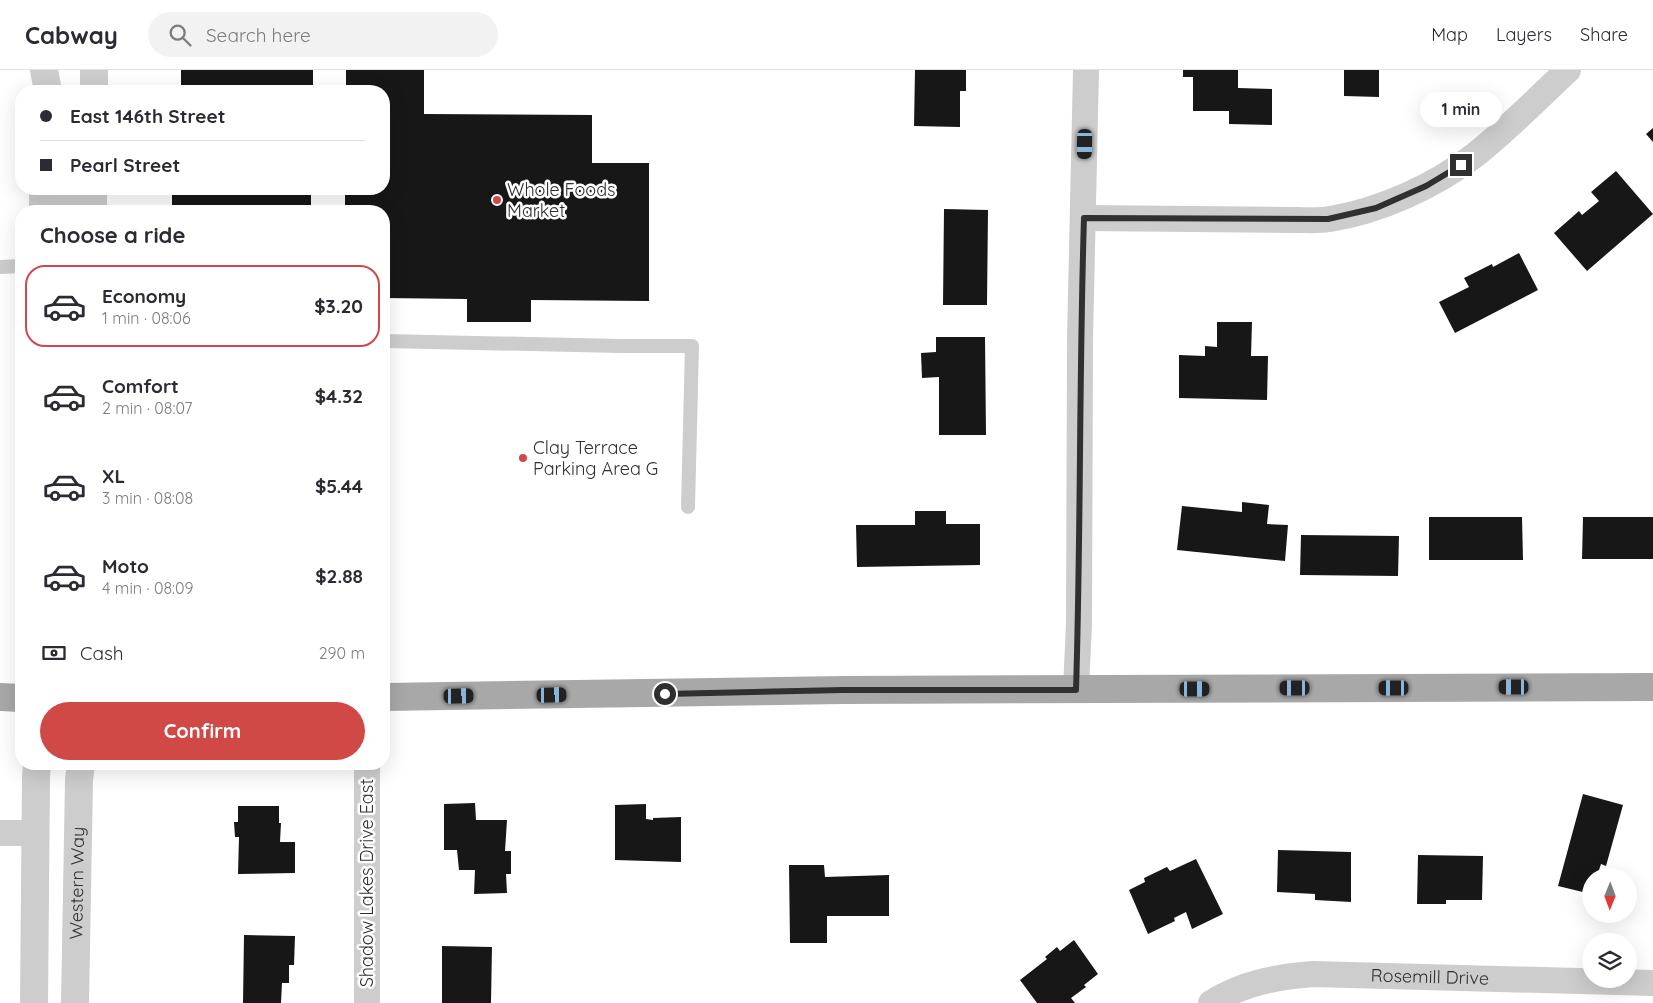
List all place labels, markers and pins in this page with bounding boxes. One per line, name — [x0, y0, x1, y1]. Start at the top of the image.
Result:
place label: Whole Foods Market — [507, 178, 616, 222]
marker: Whole Foods Market — [491, 194, 503, 206]
place label: Clay Terrace Parking Area G — [533, 436, 658, 480]
marker: Clay Terrace Parking Area G — [517, 452, 529, 464]

